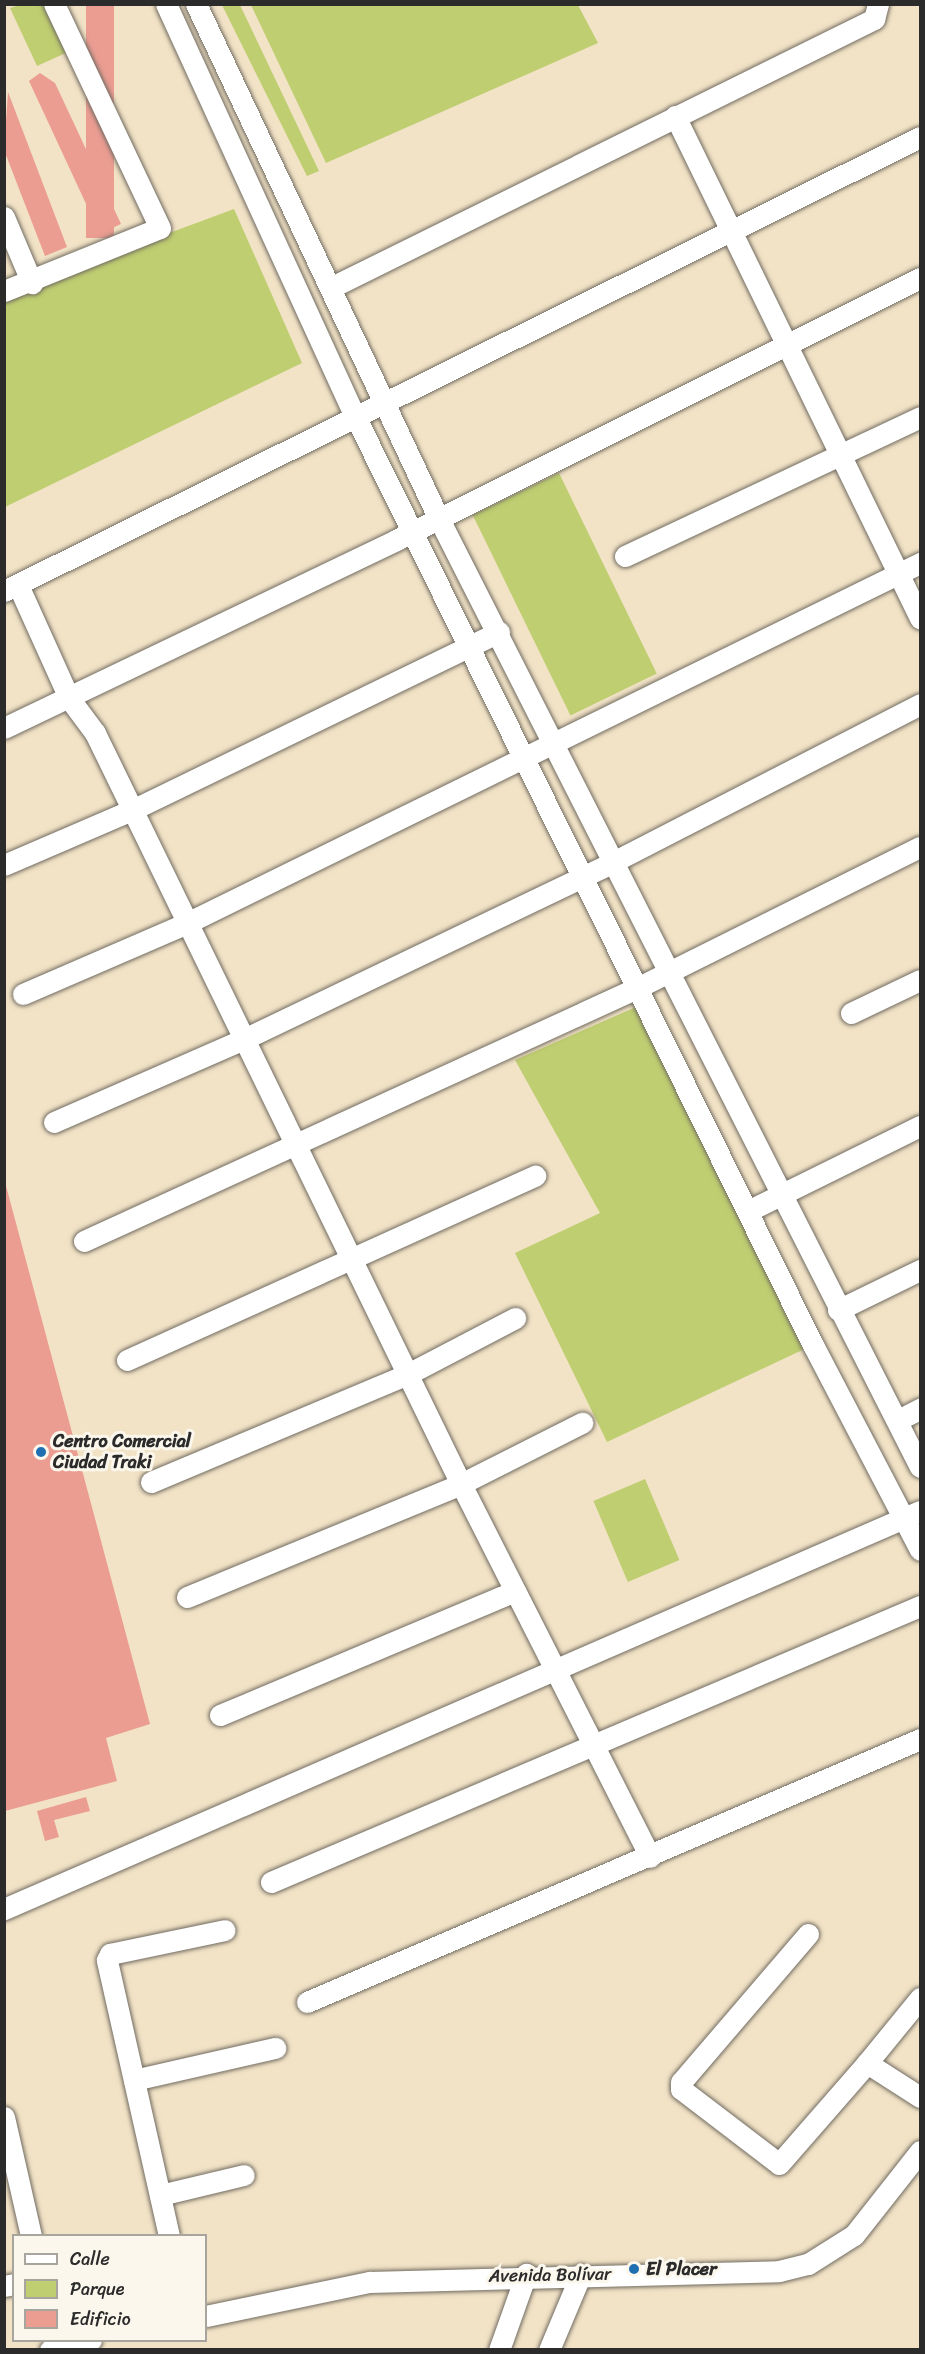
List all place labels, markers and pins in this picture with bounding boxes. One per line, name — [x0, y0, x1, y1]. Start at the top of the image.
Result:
place label: Centro Comercial Ciudad Traki — [53, 1431, 191, 1474]
marker: Centro Comercial Ciudad Traki — [34, 1445, 48, 1459]
place label: El Placer — [646, 2258, 717, 2280]
marker: El Placer — [627, 2262, 641, 2276]

